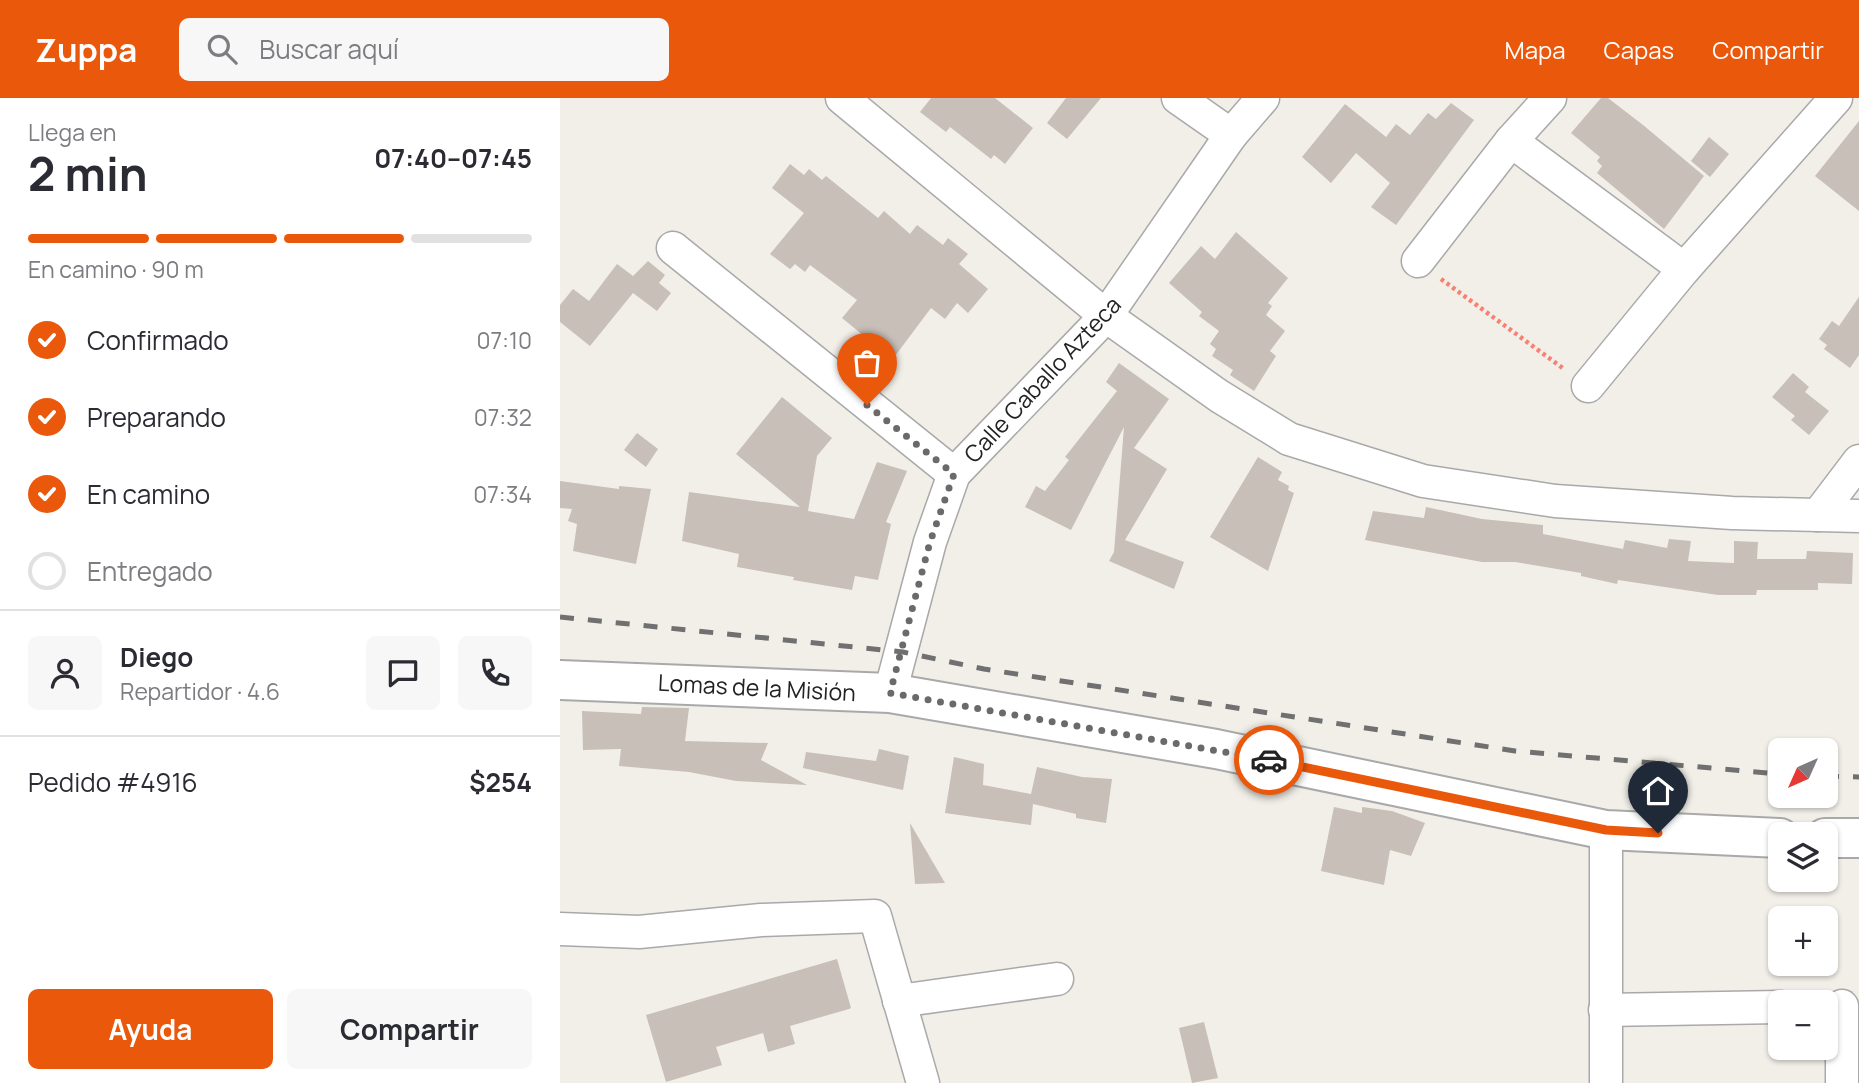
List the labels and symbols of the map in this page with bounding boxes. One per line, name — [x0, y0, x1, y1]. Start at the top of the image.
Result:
street label: Calle Caballo Azteca — [956, 289, 1128, 469]
pin — [837, 333, 897, 405]
street label: Lomas de la Misión — [657, 666, 857, 708]
courier — [1234, 725, 1304, 795]
north arrow — [1768, 738, 1838, 808]
pin — [1628, 761, 1688, 833]

